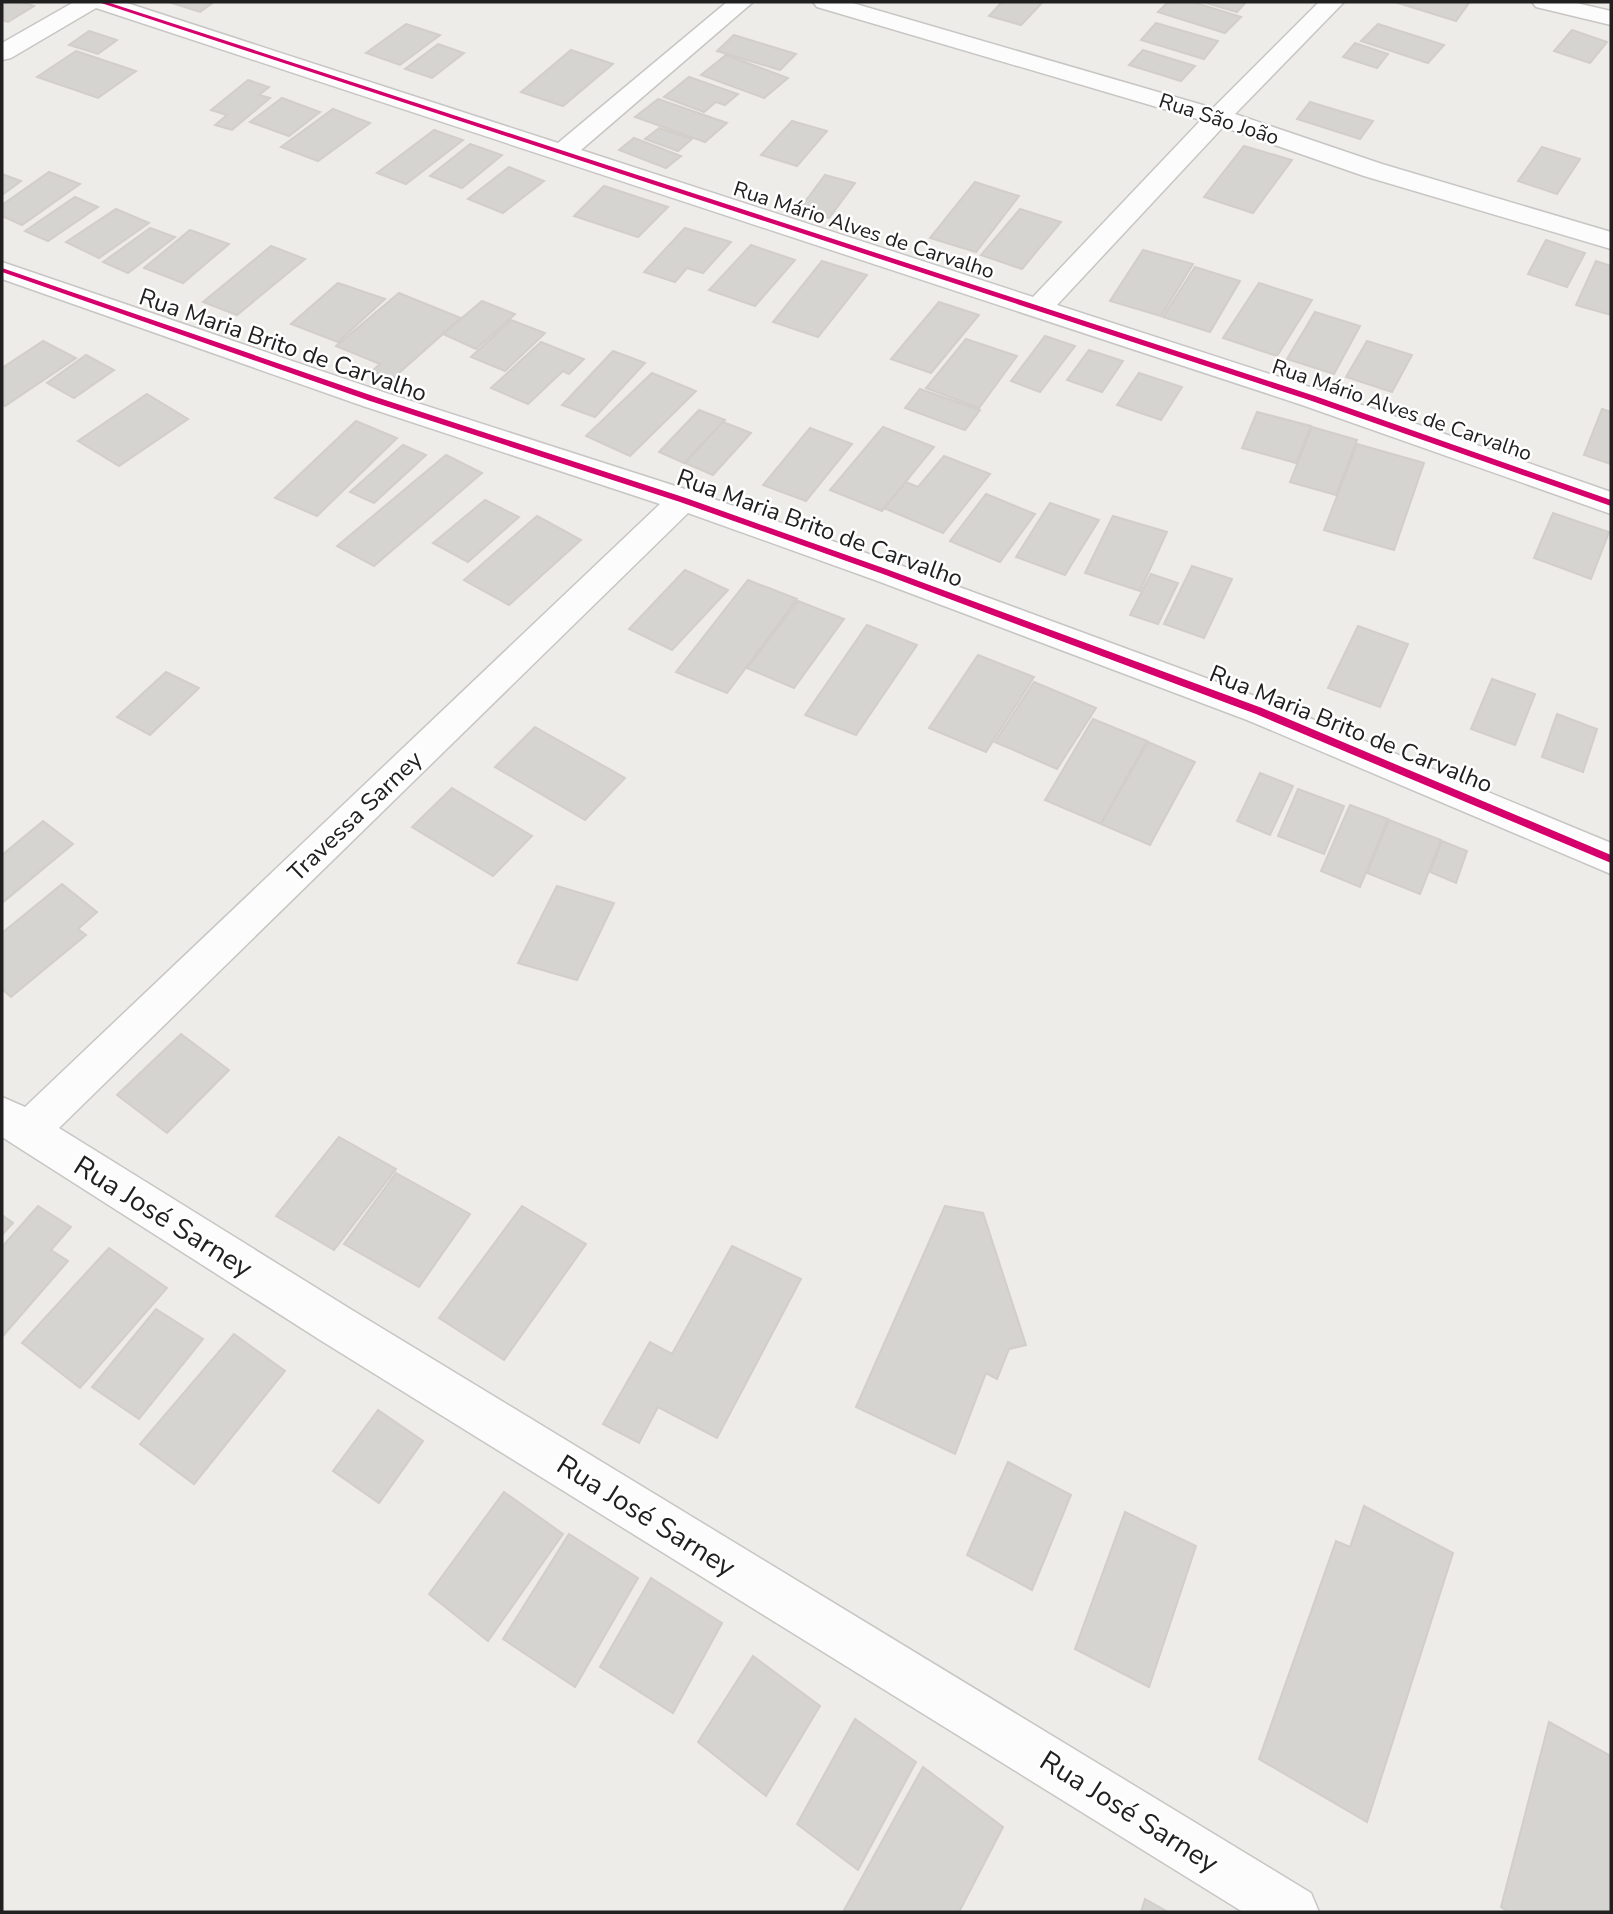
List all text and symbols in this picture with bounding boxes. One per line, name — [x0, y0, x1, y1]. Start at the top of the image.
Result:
street label: Rua São João — [1155, 86, 1283, 152]
street label: Rua Mário Alves de Carvalho — [730, 175, 998, 285]
street label: Rua Maria Brito de Carvalho — [135, 281, 431, 409]
street label: Rua Mário Alves de Carvalho — [1268, 352, 1536, 468]
street label: Rua Maria Brito de Carvalho — [672, 461, 968, 595]
street label: Rua Maria Brito de Carvalho — [1205, 658, 1497, 800]
street label: Travessa Sarney — [281, 743, 430, 888]
street label: Rua José Sarney — [67, 1147, 260, 1287]
street label: Rua José Sarney — [550, 1446, 743, 1586]
street label: Rua José Sarney — [1033, 1742, 1226, 1882]

